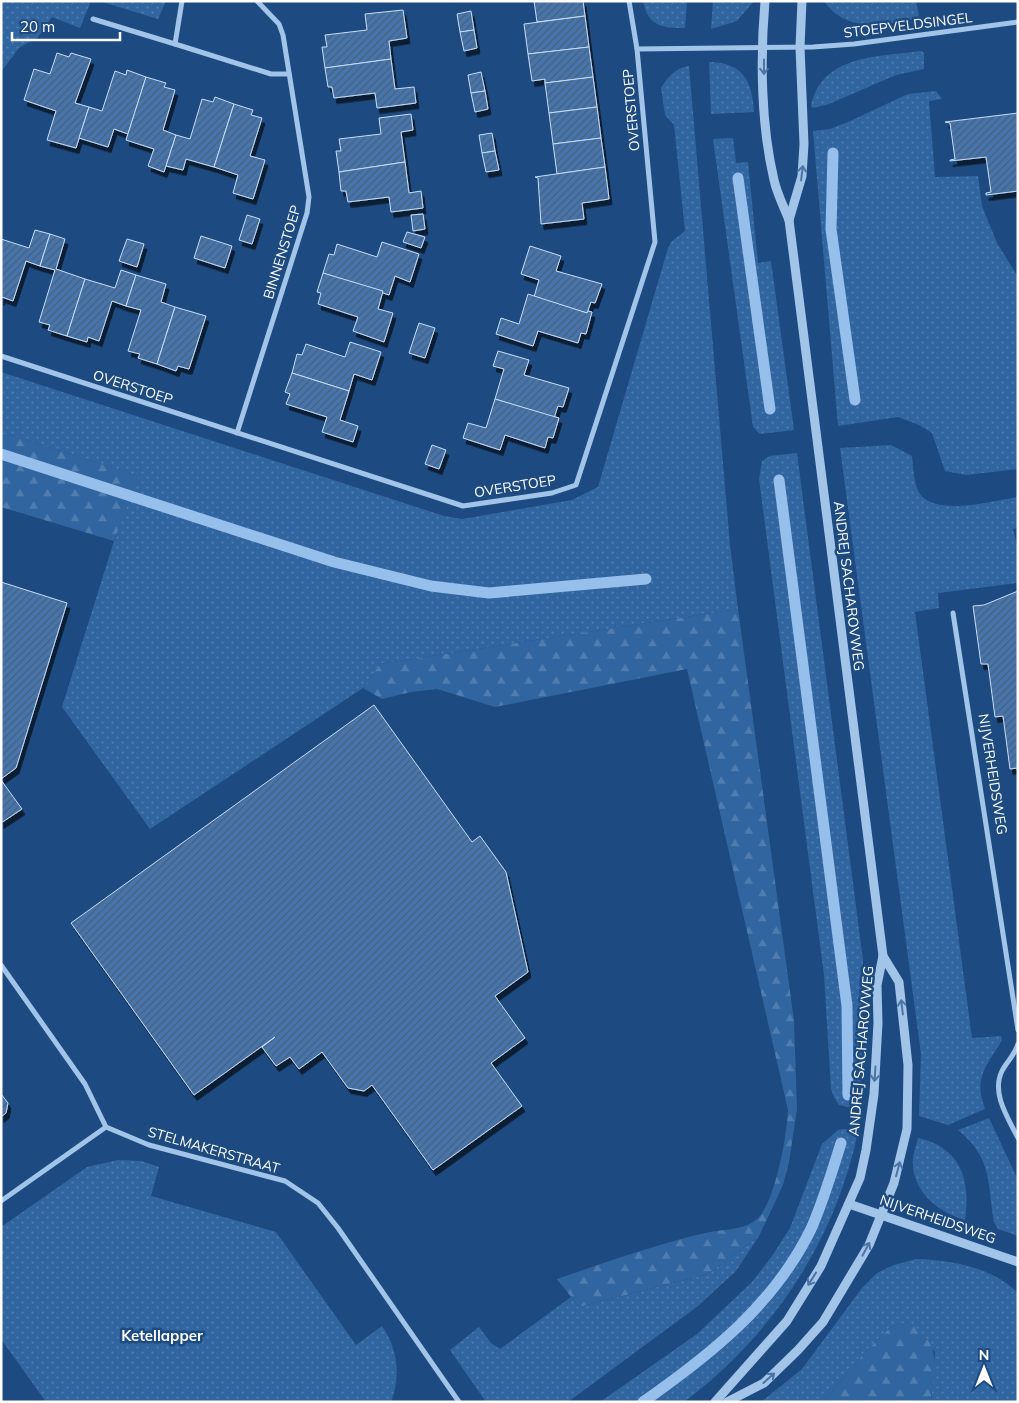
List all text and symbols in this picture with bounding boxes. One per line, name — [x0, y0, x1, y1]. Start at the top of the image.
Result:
street label: STOEPVELDSINGEL — [843, 8, 974, 42]
scale bar — [12, 10, 120, 42]
text: 20 m — [20, 17, 55, 36]
one-way arrow — [759, 59, 769, 75]
street label: OVERSTOEP — [618, 68, 644, 152]
one-way arrow — [797, 165, 807, 181]
street label: BINNENSTOEP — [259, 203, 305, 301]
street label: OVERSTOEP — [91, 366, 175, 408]
street label: OVERSTOEP — [473, 471, 557, 501]
street label: ANDREJ SACHAROVWEG — [830, 500, 868, 672]
street label: NIJVERHEIDSWEG — [975, 712, 1011, 836]
street label: ANDREJ SACHAROVWEG — [845, 965, 877, 1137]
one-way arrow — [897, 1000, 907, 1016]
one-way arrow — [870, 1066, 879, 1082]
street label: STELMAKERSTRAAT — [146, 1123, 283, 1178]
one-way arrow — [894, 1161, 903, 1177]
street label: NIJVERHEIDSWEG — [877, 1191, 999, 1247]
one-way arrow — [861, 1242, 871, 1257]
one-way arrow — [807, 1272, 817, 1286]
district label: Ketellapper — [121, 1326, 203, 1345]
north arrow — [959, 1343, 1009, 1393]
text: N — [979, 1346, 989, 1364]
one-way arrow — [762, 1372, 775, 1384]

